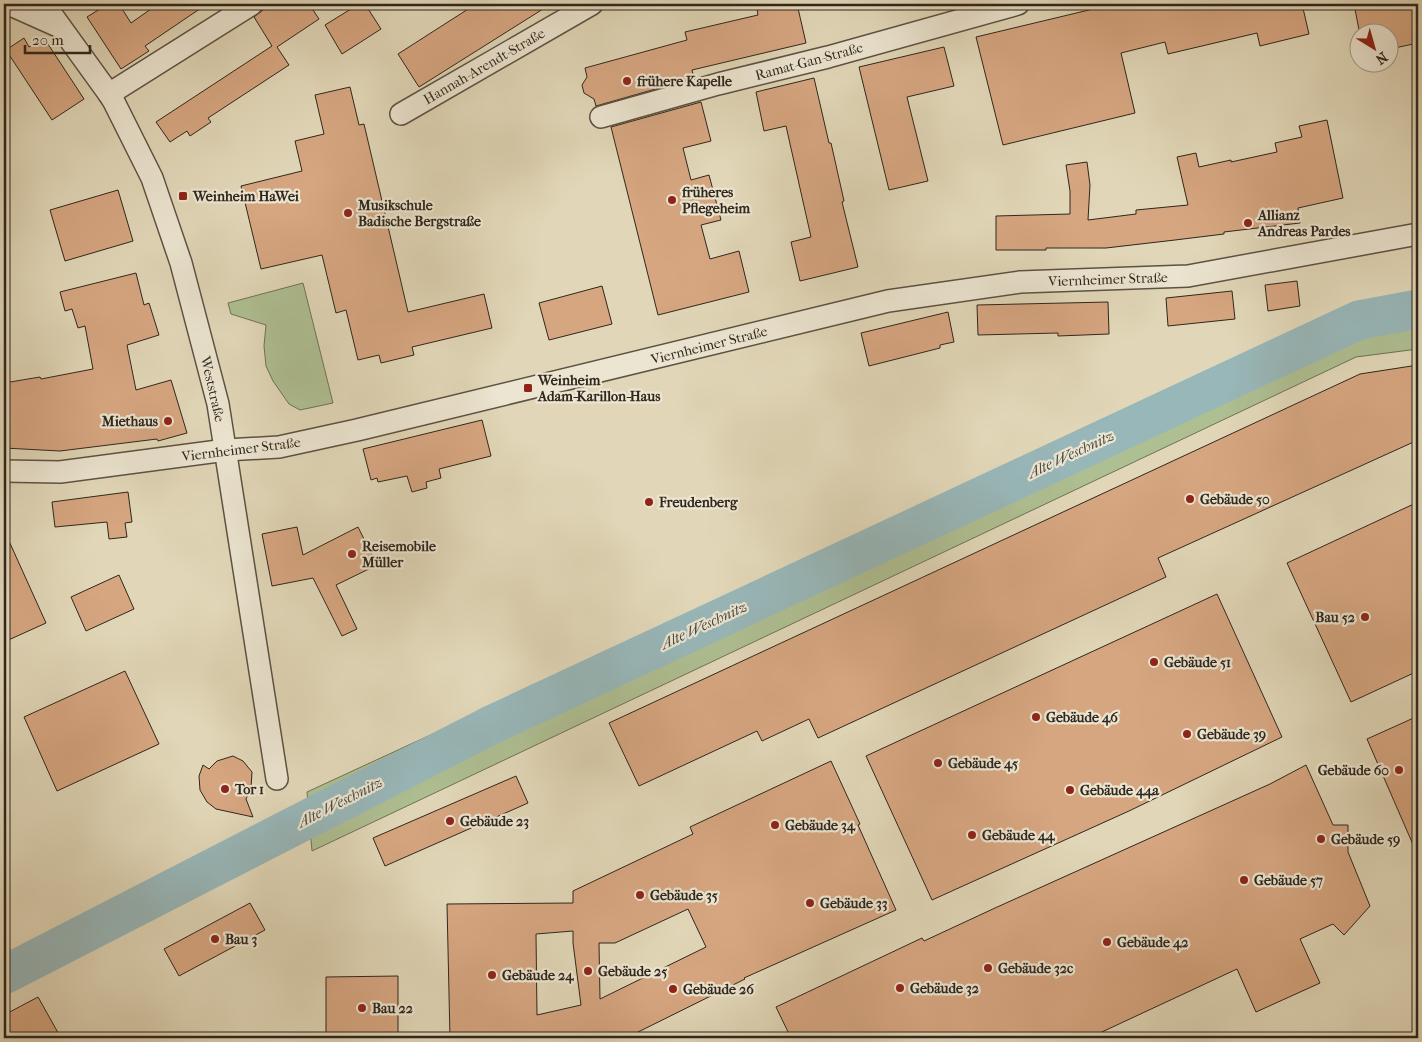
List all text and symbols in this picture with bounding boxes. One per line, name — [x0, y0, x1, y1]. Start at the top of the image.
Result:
scale bar — [25, 22, 90, 54]
north arrow — [1350, 22, 1400, 72]
street label: Hannah-Arendt-Straße — [421, 25, 548, 108]
text: 20 m — [32, 31, 64, 49]
street label: Ramat-Gan-Straße — [753, 39, 865, 84]
text: N — [1372, 48, 1391, 68]
place label: frühere Kapelle — [636, 73, 732, 90]
marker: frühere Kapelle — [621, 75, 633, 87]
place label: früheres Pflegeheim — [681, 184, 751, 217]
place label: Weinheim HaWei — [192, 188, 300, 205]
marker: Weinheim HaWei — [177, 190, 189, 202]
marker: früheres Pflegeheim — [666, 194, 678, 206]
place label: Musikschule Badische Bergstraße — [357, 197, 481, 230]
marker: Musikschule Badische Bergstraße — [342, 207, 354, 219]
place label: Allianz Andreas Pardes — [1257, 207, 1351, 240]
marker: Allianz Andreas Pardes — [1242, 217, 1254, 229]
street label: Viernheimer Straße — [1047, 269, 1168, 290]
street label: Viernheimer Straße — [648, 323, 769, 368]
street label: Weststraße — [196, 354, 228, 424]
place label: Weinheim Adam-Karillon-Haus — [537, 372, 661, 405]
marker: Weinheim Adam-Karillon-Haus — [522, 382, 534, 394]
place label: Miethaus — [101, 413, 159, 430]
marker: Miethaus — [162, 415, 174, 427]
water label: Alte Weschnitz — [1023, 426, 1117, 483]
street label: Viernheimer Straße — [180, 434, 302, 465]
place label: Gebäude 50 — [1200, 491, 1270, 508]
marker: Gebäude 50 — [1184, 493, 1196, 505]
place label: Freudenberg — [658, 494, 738, 511]
marker: Freudenberg — [643, 496, 655, 508]
place label: Reisemobile Müller — [361, 538, 436, 571]
marker: Reisemobile Müller — [346, 548, 358, 560]
water label: Alte Weschnitz — [656, 597, 750, 654]
place label: Bau 52 — [1315, 609, 1355, 626]
marker: Bau 52 — [1359, 611, 1371, 623]
place label: Gebäude 51 — [1164, 654, 1231, 671]
marker: Gebäude 51 — [1148, 656, 1160, 668]
place label: Gebäude 46 — [1046, 709, 1118, 726]
marker: Gebäude 46 — [1030, 711, 1042, 723]
place label: Gebäude 39 — [1197, 726, 1266, 743]
marker: Gebäude 39 — [1181, 728, 1193, 740]
place label: Gebäude 45 — [948, 755, 1018, 772]
marker: Gebäude 45 — [932, 757, 944, 769]
place label: Gebäude 60 — [1318, 762, 1389, 779]
marker: Gebäude 60 — [1393, 764, 1405, 776]
water label: Alte Weschnitz — [293, 773, 385, 832]
place label: Tor 1 — [234, 781, 264, 798]
place label: Gebäude 44a — [1080, 782, 1160, 799]
marker: Tor 1 — [219, 783, 231, 795]
marker: Gebäude 44a — [1064, 784, 1076, 796]
place label: Gebäude 23 — [460, 813, 529, 830]
marker: Gebäude 23 — [444, 815, 456, 827]
place label: Gebäude 34 — [785, 817, 856, 834]
marker: Gebäude 34 — [769, 819, 781, 831]
place label: Gebäude 44 — [982, 827, 1055, 844]
marker: Gebäude 44 — [966, 829, 978, 841]
place label: Gebäude 59 — [1331, 831, 1400, 848]
marker: Gebäude 59 — [1315, 833, 1327, 845]
place label: Gebäude 57 — [1254, 872, 1323, 889]
marker: Gebäude 57 — [1238, 874, 1250, 886]
place label: Gebäude 35 — [650, 887, 718, 904]
marker: Gebäude 35 — [634, 889, 646, 901]
place label: Gebäude 33 — [820, 895, 888, 912]
marker: Gebäude 33 — [804, 897, 816, 909]
place label: Bau 3 — [225, 931, 257, 948]
marker: Bau 3 — [209, 933, 221, 945]
place label: Gebäude 42 — [1117, 934, 1188, 951]
marker: Gebäude 42 — [1101, 936, 1113, 948]
place label: Gebäude 32c — [998, 960, 1074, 977]
marker: Gebäude 32c — [982, 962, 994, 974]
place label: Gebäude 25 — [598, 963, 667, 980]
marker: Gebäude 25 — [582, 965, 594, 977]
place label: Gebäude 24 — [502, 967, 574, 984]
marker: Gebäude 24 — [486, 969, 498, 981]
place label: Gebäude 32 — [910, 980, 979, 997]
place label: Gebäude 26 — [683, 981, 754, 998]
marker: Gebäude 32 — [894, 982, 906, 994]
marker: Gebäude 26 — [667, 983, 679, 995]
place label: Bau 22 — [372, 1000, 413, 1017]
marker: Bau 22 — [356, 1002, 368, 1014]

